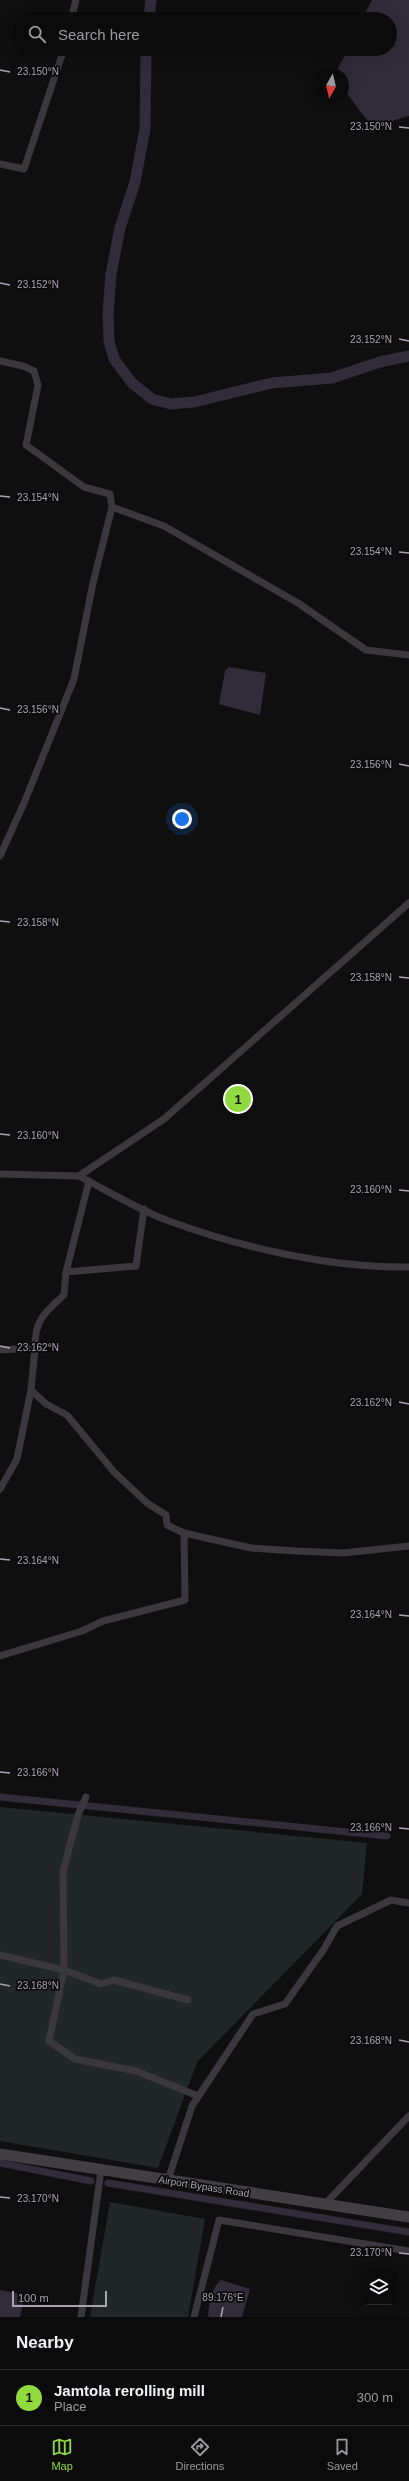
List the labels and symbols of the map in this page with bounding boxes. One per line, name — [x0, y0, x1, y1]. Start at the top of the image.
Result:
text: 23.150°N — [17, 66, 59, 77]
north arrow — [313, 68, 349, 104]
text: 23.150°N — [350, 121, 392, 132]
text: 23.152°N — [17, 279, 59, 290]
text: 23.152°N — [350, 334, 392, 345]
text: 23.154°N — [17, 492, 59, 503]
text: 23.154°N — [350, 546, 392, 557]
text: 23.156°N — [17, 704, 59, 715]
text: 23.156°N — [350, 759, 392, 770]
your location — [172, 809, 192, 829]
text: 23.158°N — [17, 917, 59, 928]
text: 23.158°N — [350, 972, 392, 983]
pin: 1 — [225, 1084, 251, 1114]
text: 23.160°N — [17, 1130, 59, 1141]
text: 23.160°N — [350, 1184, 392, 1195]
text: 23.162°N — [17, 1342, 59, 1353]
text: 23.162°N — [350, 1397, 392, 1408]
text: 23.164°N — [17, 1555, 59, 1566]
text: 23.164°N — [350, 1609, 392, 1620]
text: 23.166°N — [17, 1767, 59, 1778]
text: 23.166°N — [350, 1822, 392, 1833]
text: 23.168°N — [17, 1980, 59, 1991]
text: 23.168°N — [350, 2035, 392, 2046]
street label: Airport Bypass Road — [158, 2174, 250, 2199]
text: 23.170°N — [17, 2193, 59, 2204]
text: 23.170°N — [350, 2247, 392, 2258]
scale bar — [12, 2289, 107, 2308]
text: 89.176°E — [202, 2292, 244, 2303]

